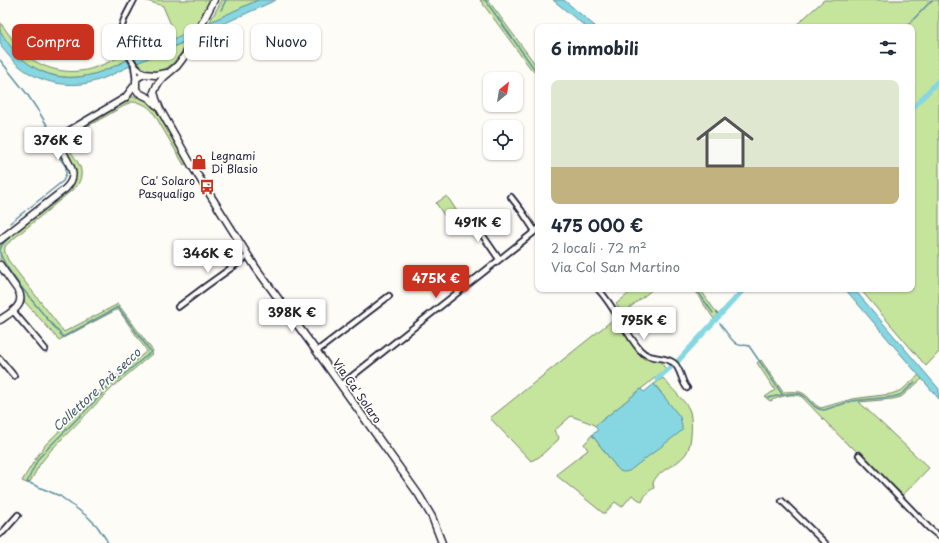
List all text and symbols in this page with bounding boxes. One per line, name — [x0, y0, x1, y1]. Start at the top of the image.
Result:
chip: Compra — [12, 24, 94, 60]
chip: Affitta — [102, 24, 176, 60]
chip: Filtri — [184, 24, 243, 60]
chip: Nuovo — [251, 24, 321, 60]
text: 6 immobili — [551, 35, 639, 61]
icon: filters — [877, 37, 899, 59]
north arrow — [483, 72, 523, 112]
map controls — [483, 72, 523, 160]
icon: home — [689, 106, 761, 178]
button: locate — [483, 120, 523, 160]
pin: 376K € — [25, 127, 91, 161]
text: 376K € — [33, 130, 83, 149]
place label: Legnami Di Blasio — [211, 147, 258, 177]
shop icon: Legnami Di Blasio — [190, 153, 208, 171]
place label: Ca' Solaro Pasqualigo — [138, 172, 195, 202]
bus stop icon: Ca' Solaro Pasqualigo — [198, 178, 216, 196]
pin: 491K € — [445, 209, 511, 243]
text: 491K € — [455, 212, 501, 231]
text: 475 000 € — [551, 212, 643, 238]
text: 2 locali · 72 m² — [551, 238, 647, 257]
pin: 346K € — [175, 240, 241, 274]
text: 346K € — [182, 243, 234, 262]
text: Via Col San Martino — [551, 257, 680, 276]
pin: 475K € — [403, 265, 469, 299]
text: 475K € — [412, 268, 460, 287]
pin: 398K € — [259, 299, 325, 333]
text: 398K € — [268, 302, 316, 321]
pin: 795K € — [611, 307, 677, 341]
text: 795K € — [621, 310, 667, 329]
water label: Collettore Prà secco — [48, 343, 145, 435]
street label: Via Ca' Solaro — [329, 355, 386, 427]

